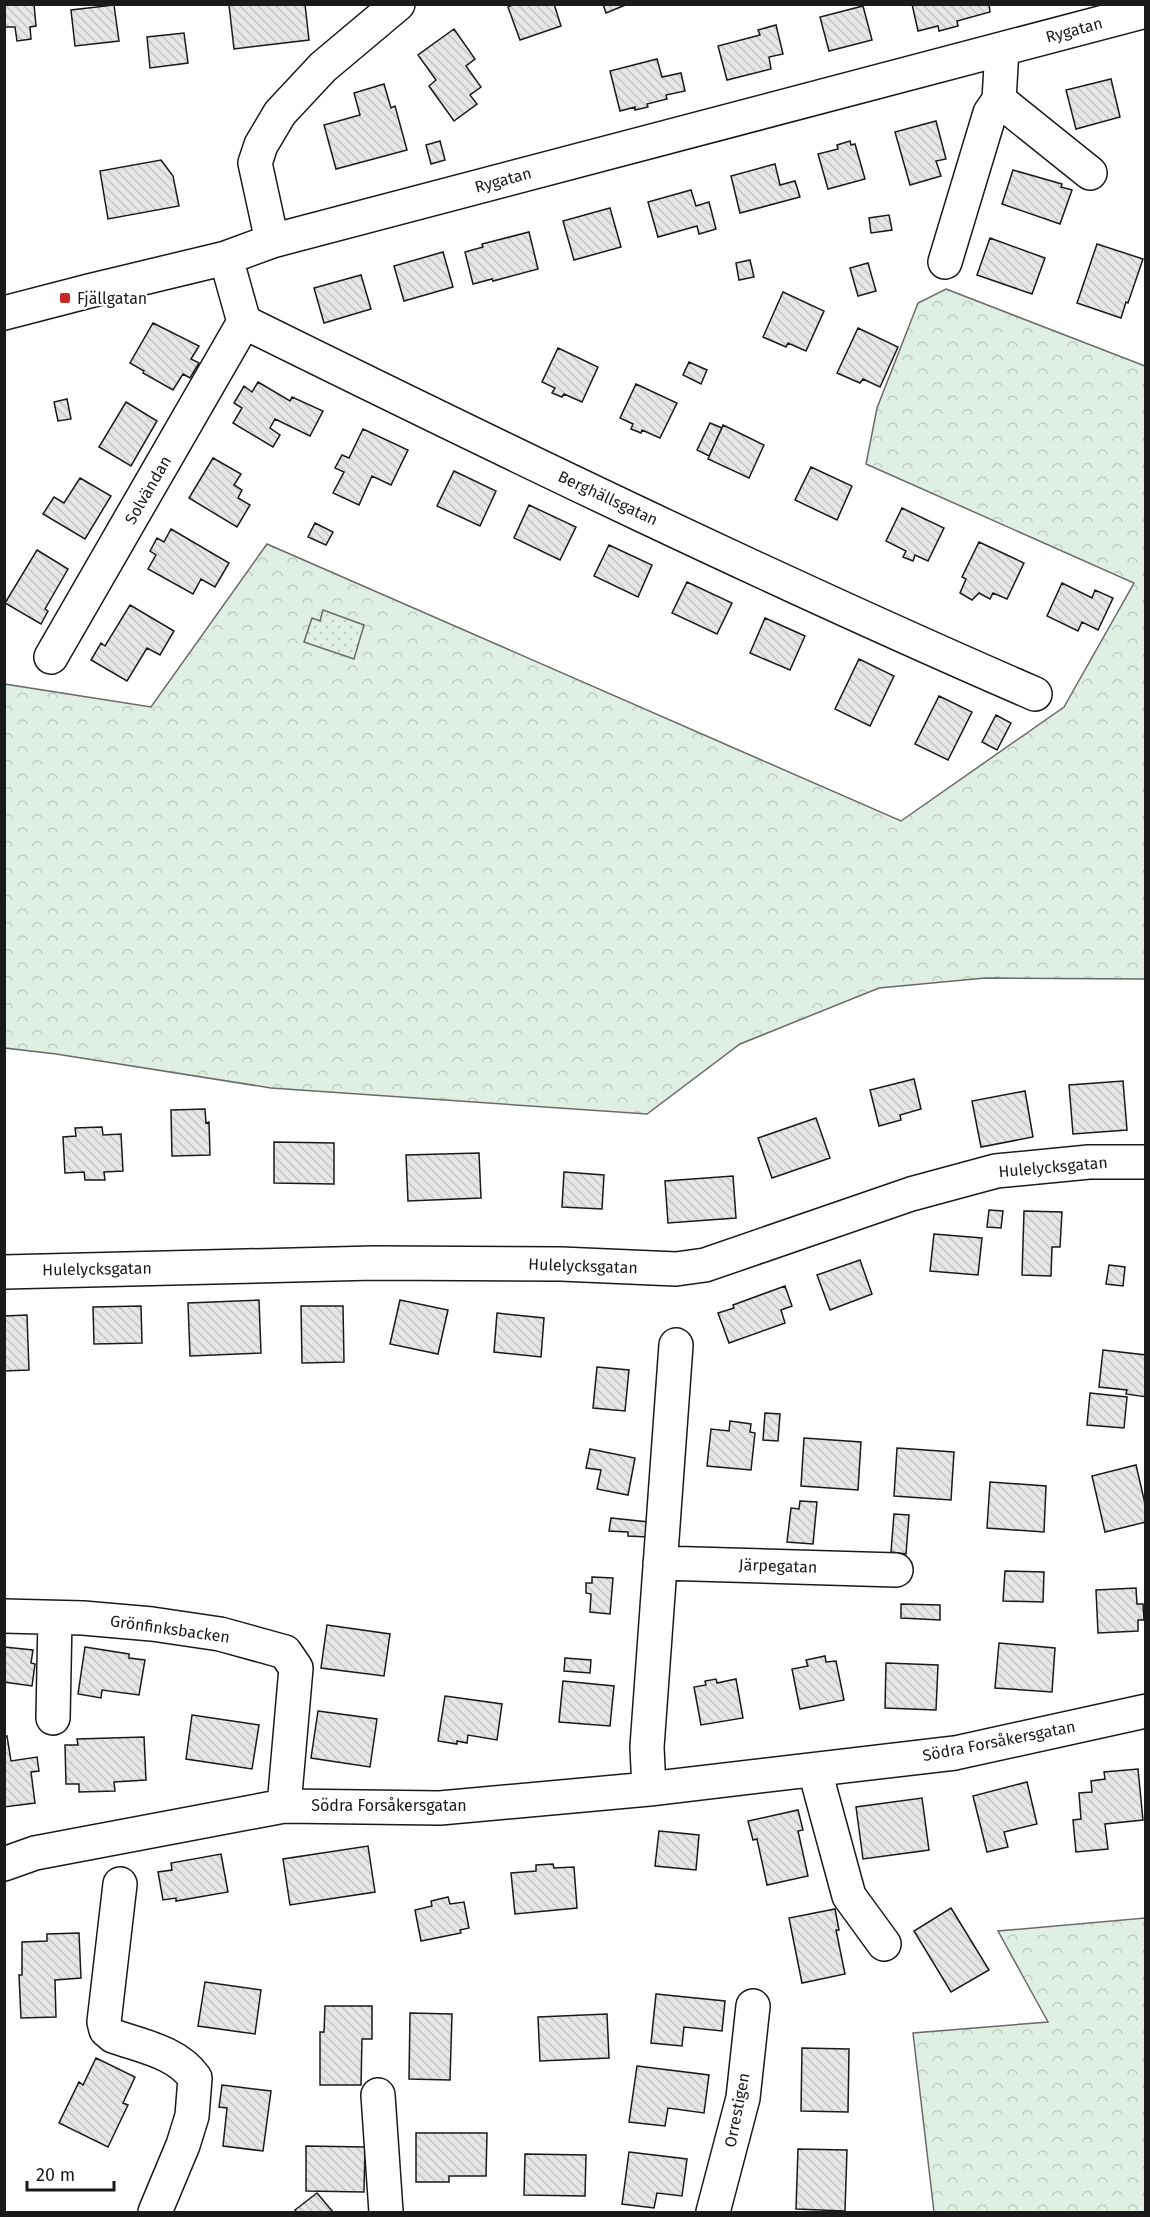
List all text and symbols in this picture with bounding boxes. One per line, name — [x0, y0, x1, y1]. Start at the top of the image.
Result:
street label: Rygatan — [1044, 13, 1104, 47]
street label: Rygatan — [473, 163, 533, 197]
place label: Fjällgatan — [77, 289, 147, 308]
marker: Fjällgatan — [58, 291, 72, 305]
street label: Solvändan — [121, 452, 175, 528]
street label: Berghällsgatan — [555, 467, 661, 529]
street label: Hulelycksgatan — [998, 1153, 1108, 1181]
street label: Hulelycksgatan — [528, 1255, 638, 1277]
street label: Hulelycksgatan — [42, 1259, 152, 1279]
street label: Järpegatan — [738, 1555, 818, 1577]
street label: Grönfinksbacken — [109, 1611, 231, 1647]
street label: Södra Forsåkersgatan — [921, 1717, 1077, 1765]
street label: Södra Forsåkersgatan — [311, 1796, 467, 1815]
street label: Orrestigen — [720, 2071, 754, 2149]
scale bar — [27, 2154, 114, 2192]
text: 20 m — [36, 2164, 75, 2186]

